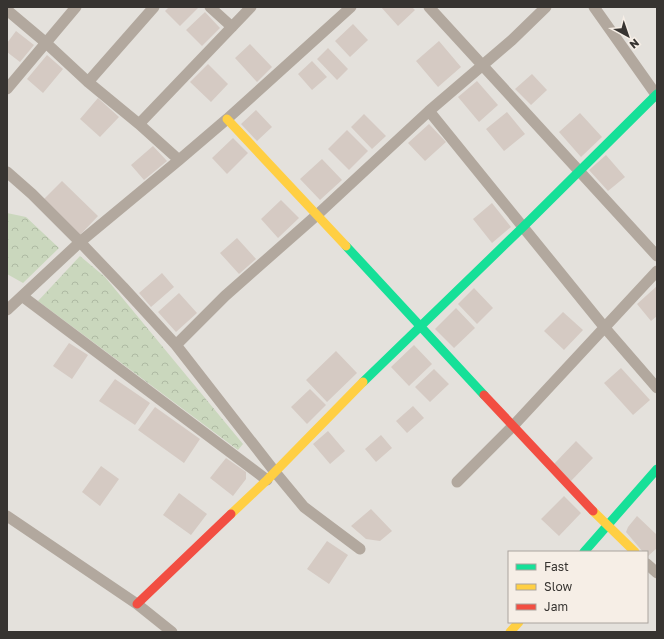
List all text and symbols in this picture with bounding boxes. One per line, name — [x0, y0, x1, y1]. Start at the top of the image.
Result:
north arrow — [608, 16, 648, 56]
text: N — [627, 36, 642, 52]
legend — [508, 551, 648, 623]
text: Fast — [544, 559, 569, 574]
text: Slow — [544, 579, 572, 594]
text: Jam — [544, 599, 568, 614]

